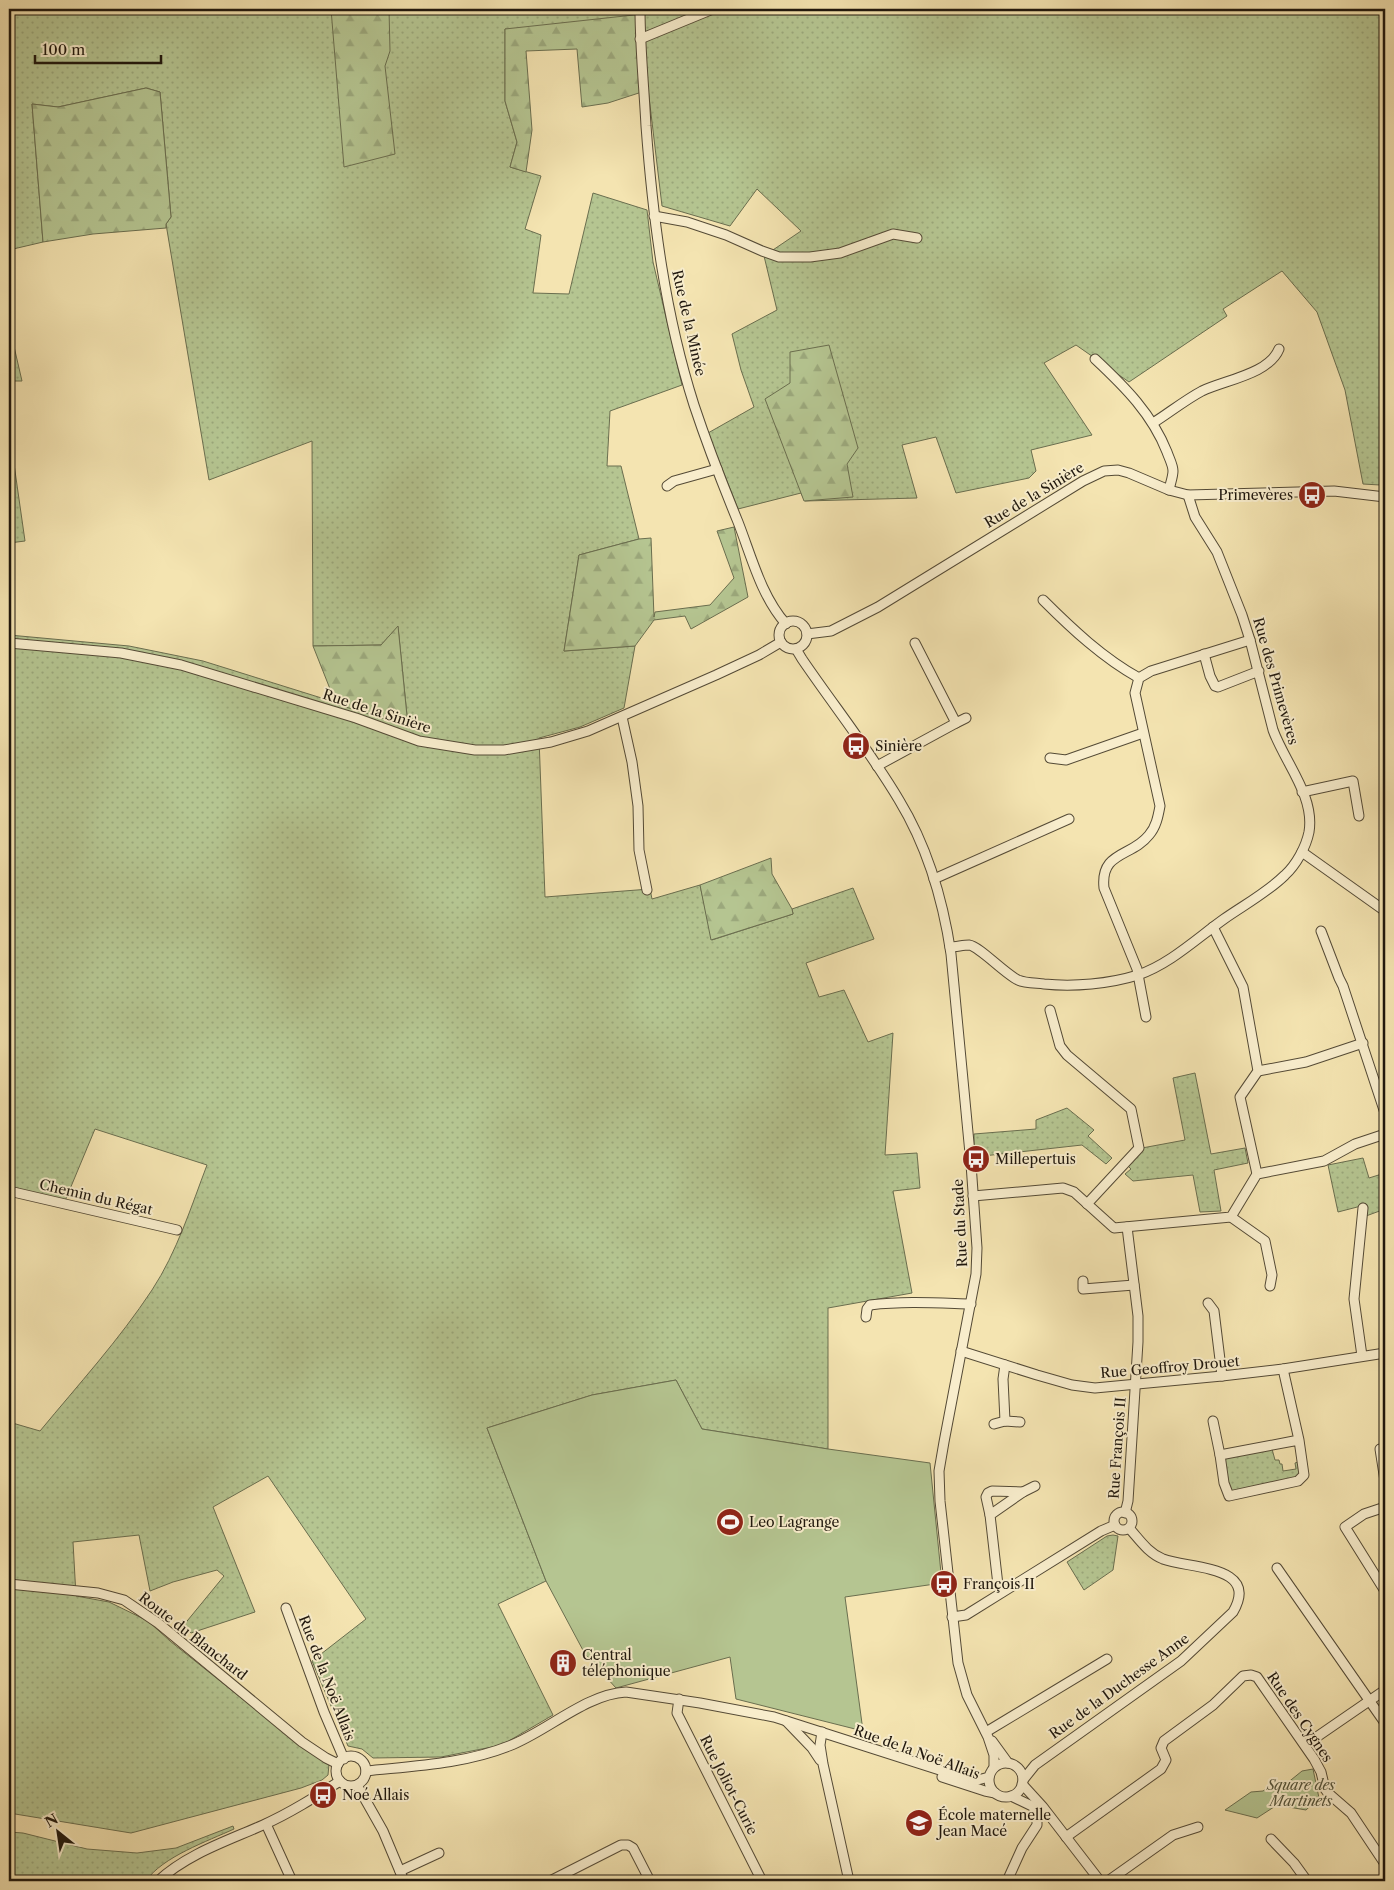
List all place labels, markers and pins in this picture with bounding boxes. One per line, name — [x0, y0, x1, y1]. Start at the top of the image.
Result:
bus stop icon: Primevères — [1297, 480, 1327, 510]
place label: Primevères — [1218, 486, 1293, 504]
bus stop icon: Sinière — [841, 731, 871, 761]
place label: Sinière — [875, 737, 922, 755]
bus stop icon: Millepertuis — [961, 1144, 991, 1174]
place label: Millepertuis — [995, 1150, 1076, 1168]
sports icon: Leo Lagrange — [715, 1507, 745, 1537]
place label: Leo Lagrange — [749, 1513, 840, 1531]
bus stop icon: François II — [929, 1569, 959, 1599]
place label: François II — [963, 1575, 1035, 1593]
place label: Central téléphonique — [582, 1646, 671, 1680]
building icon: Central téléphonique — [548, 1648, 578, 1678]
bus stop icon: Noé Allais — [308, 1780, 338, 1810]
place label: Noé Allais — [342, 1786, 409, 1804]
place label: École maternelle Jean Macé — [936, 1806, 1051, 1840]
school or university icon: École maternelle Jean Macé — [904, 1808, 934, 1838]

